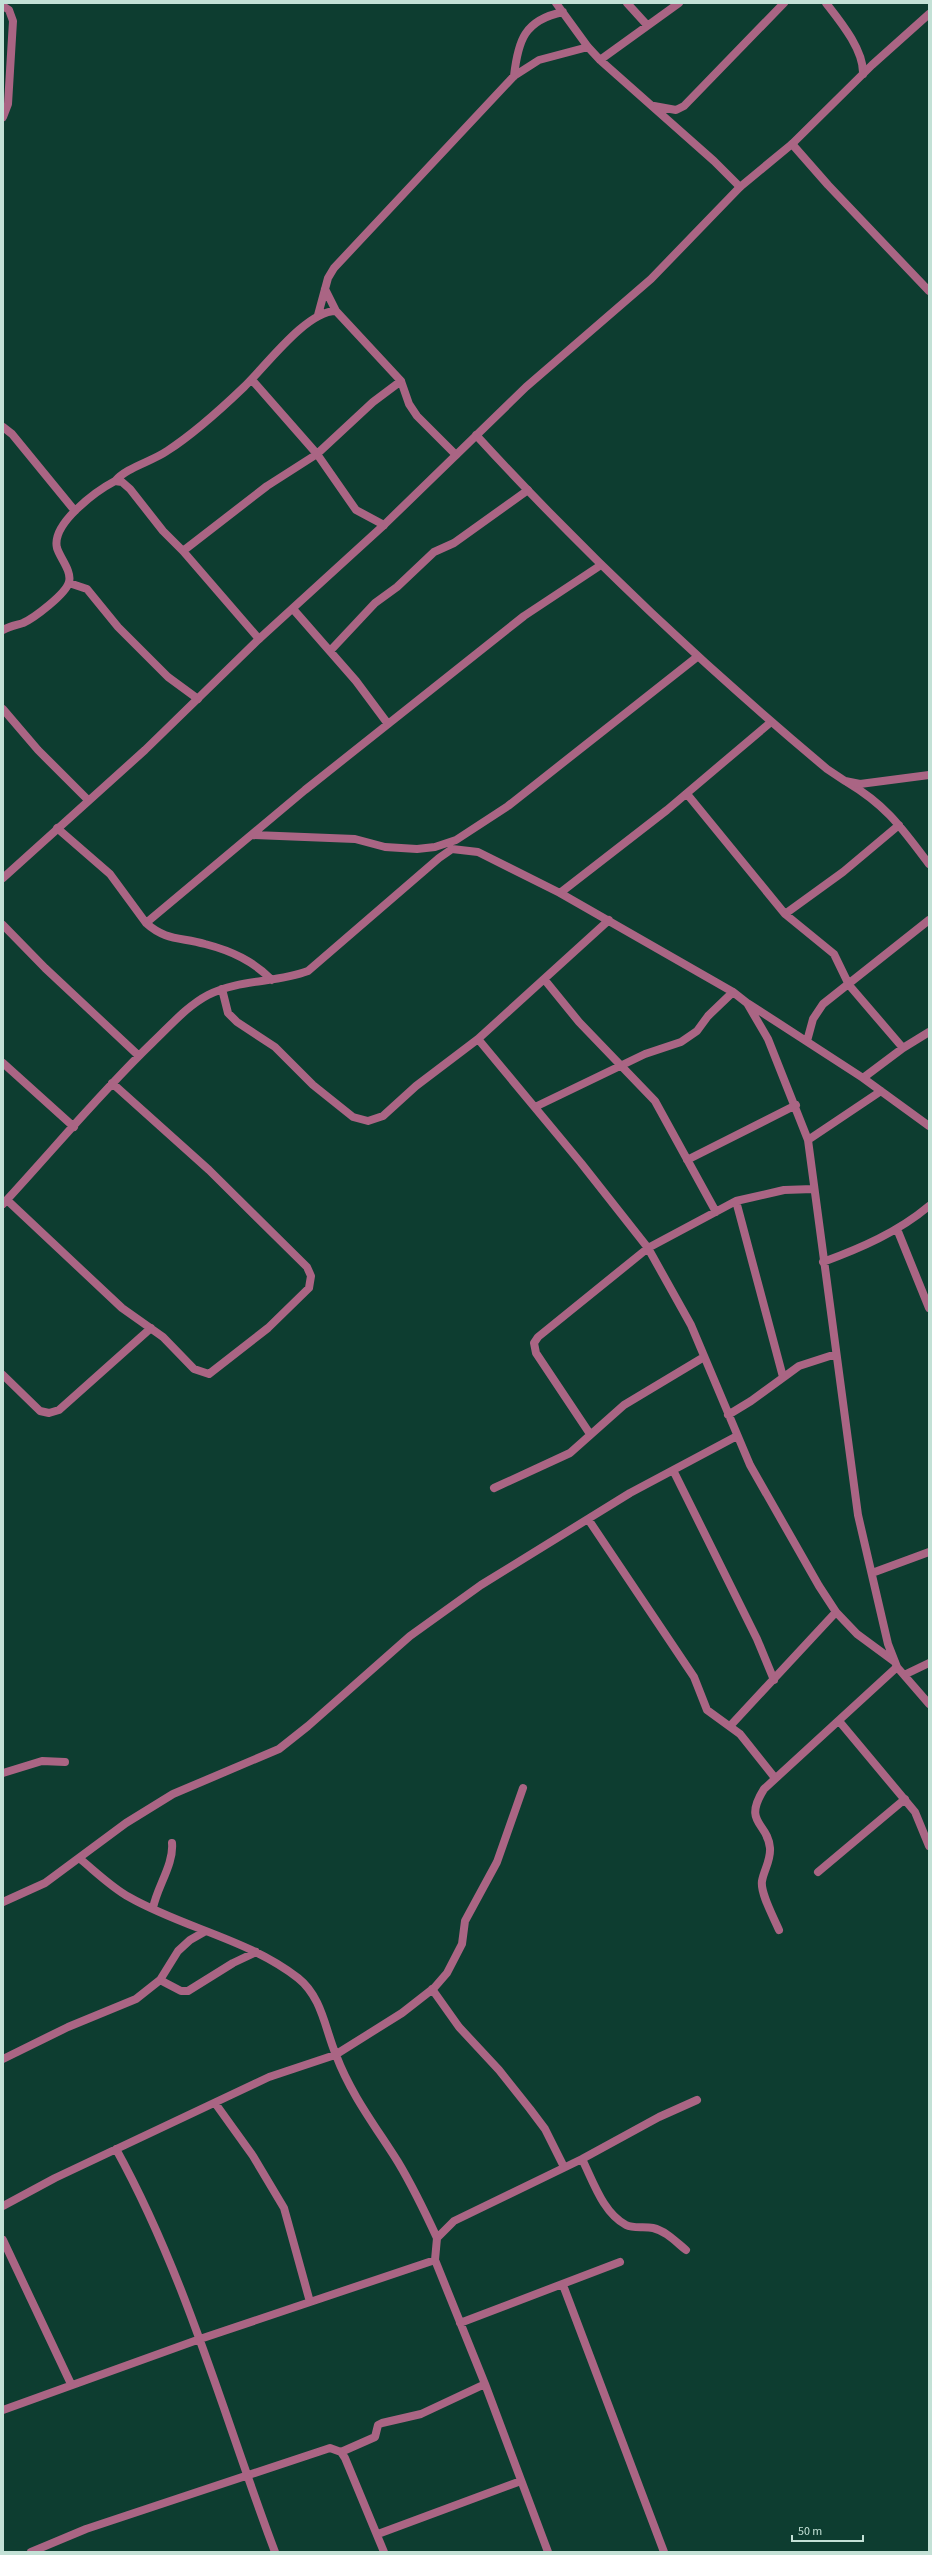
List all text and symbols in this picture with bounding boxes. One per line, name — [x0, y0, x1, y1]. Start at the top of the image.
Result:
scale bar — [792, 2517, 863, 2543]
text: 50 m — [798, 2523, 822, 2540]

